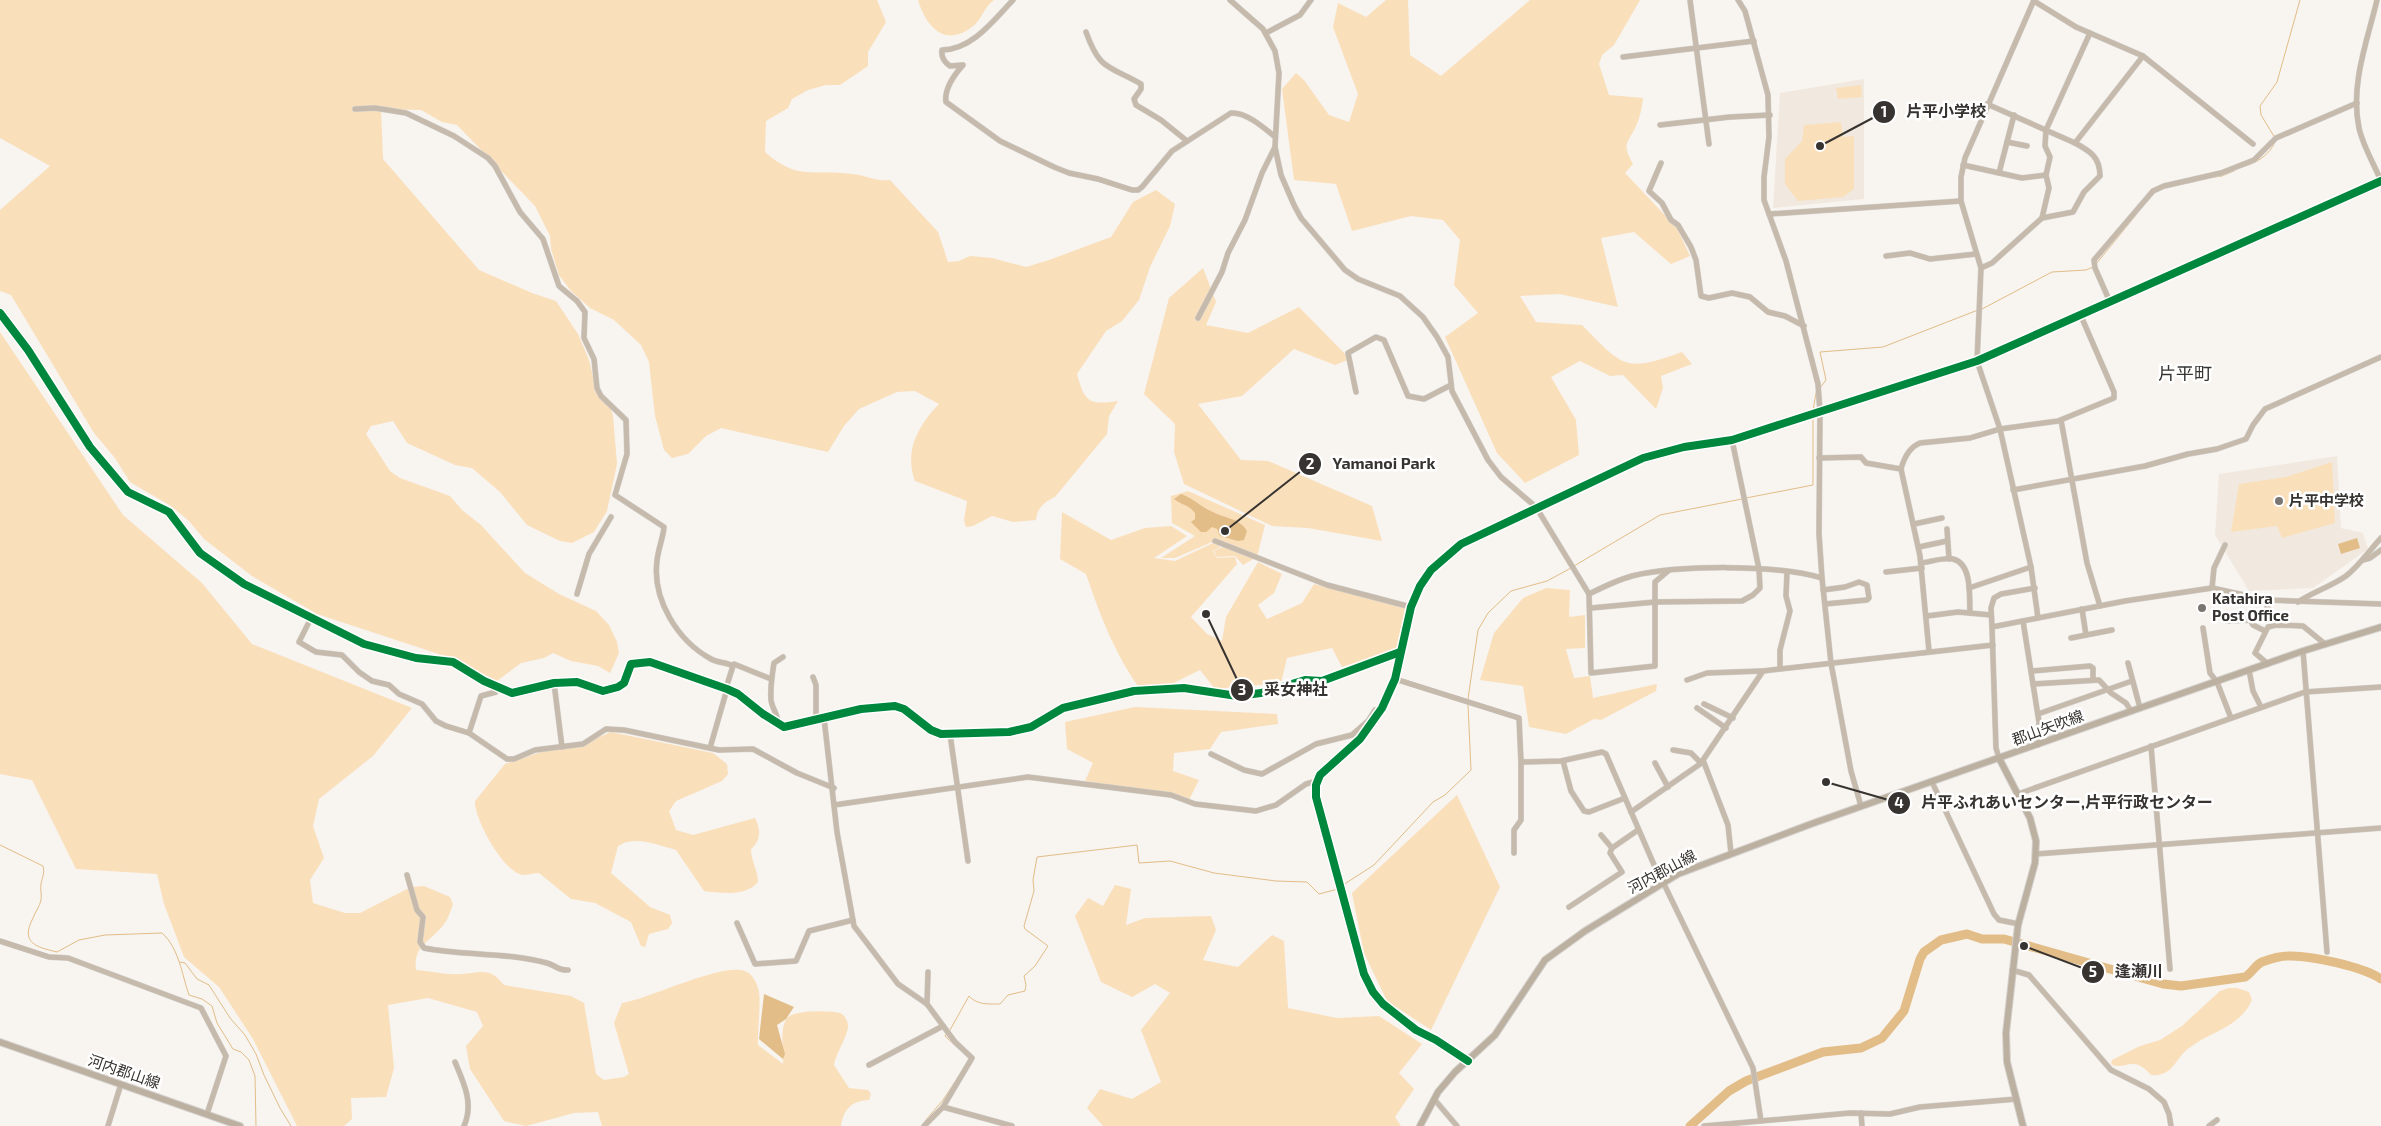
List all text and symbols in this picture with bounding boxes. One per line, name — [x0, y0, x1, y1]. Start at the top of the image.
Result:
callout: 片平小学校 — [1871, 96, 1996, 127]
text: 片平小学校 — [1906, 101, 1986, 120]
text: 1 — [1881, 102, 1887, 120]
district label: 片平町 — [2158, 362, 2212, 384]
callout: Yamanoi Park — [1297, 448, 1445, 479]
text: Yamanoi Park — [1333, 453, 1435, 472]
text: 2 — [1306, 454, 1315, 472]
place label: 片平中学校 — [2289, 491, 2364, 509]
marker: 片平中学校 — [2273, 495, 2285, 507]
place label: Katahira Post Office — [2212, 589, 2289, 624]
marker: Katahira Post Office — [2196, 602, 2208, 614]
callout: 采女神社 — [1229, 674, 1338, 705]
text: 采女神社 — [1264, 679, 1328, 698]
text: 3 — [1238, 680, 1246, 698]
street label: 郡山矢吹線 — [2009, 706, 2086, 748]
callout: 片平ふれあいセンター,片平行政センター — [1886, 787, 2223, 818]
text: 片平ふれあいセンター,片平行政センター — [1921, 792, 2213, 811]
text: 4 — [1894, 793, 1904, 811]
street label: 河内郡山線 — [1624, 846, 1699, 897]
callout: 逢瀬川 — [2080, 956, 2173, 987]
text: 逢瀬川 — [2115, 961, 2163, 980]
text: 5 — [2089, 962, 2097, 980]
street label: 河内郡山線 — [86, 1050, 163, 1092]

